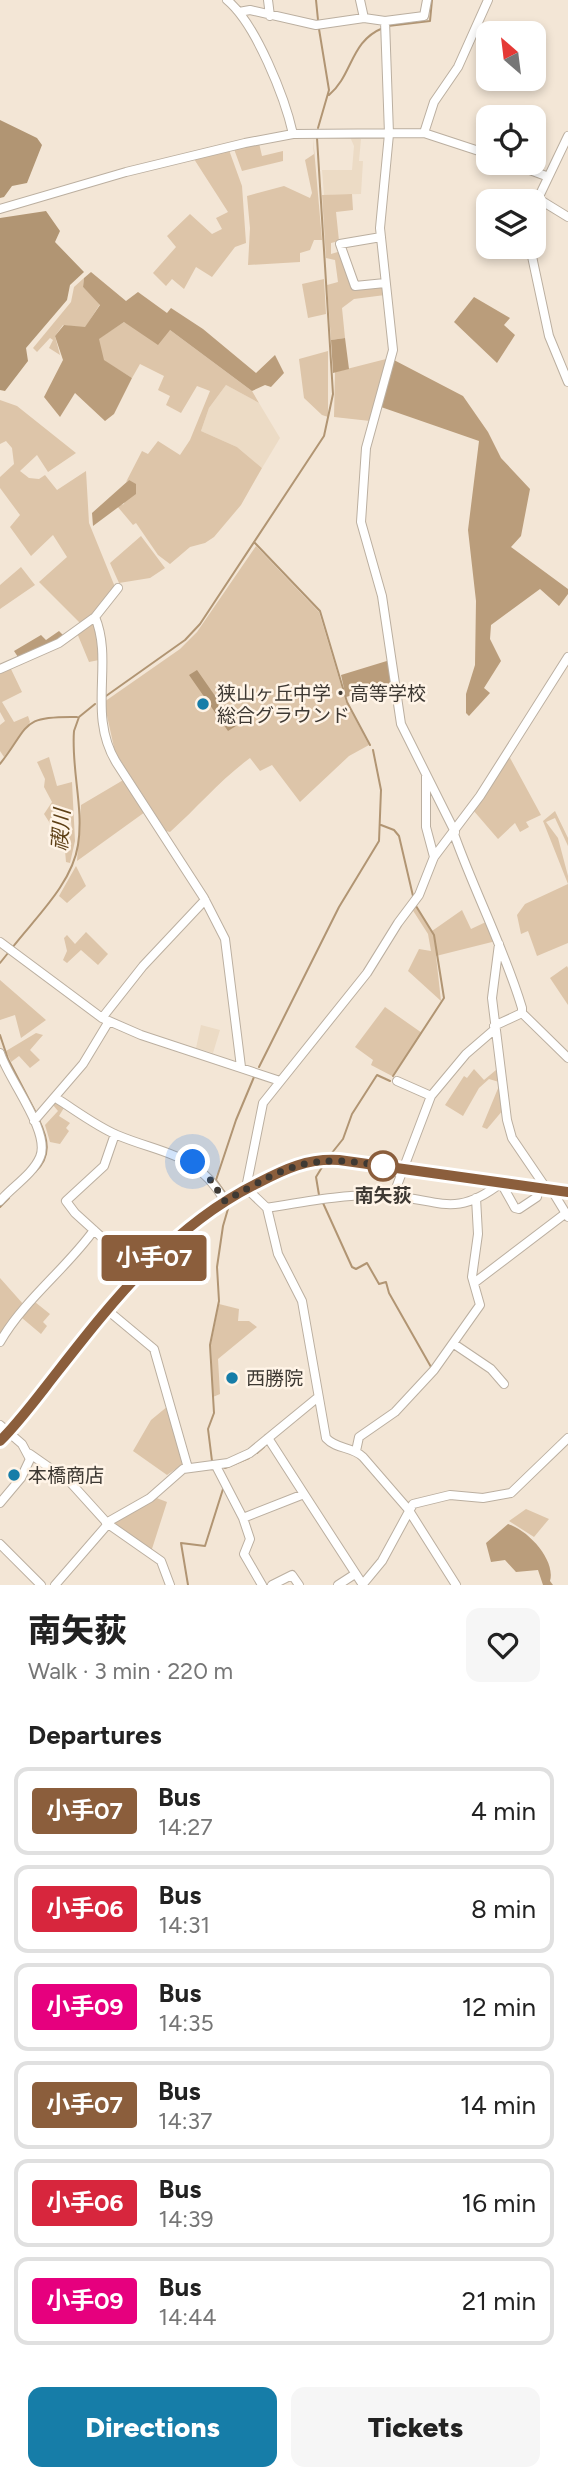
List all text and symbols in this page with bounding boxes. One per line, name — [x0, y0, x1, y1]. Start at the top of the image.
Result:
north arrow — [476, 21, 546, 91]
map controls — [476, 21, 546, 259]
button: locate — [476, 105, 546, 175]
button: layers — [476, 189, 546, 259]
place label: 狭山ヶ丘中学・高等学校 総合グラウンド — [217, 682, 426, 727]
marker: 狭山ヶ丘中学・高等学校 総合グラウンド — [195, 696, 211, 712]
water label: 禊川 — [47, 806, 75, 852]
your location — [175, 1144, 210, 1179]
marker: 南矢荻 — [368, 1151, 398, 1181]
place label: 南矢荻 — [354, 1184, 412, 1207]
line badge: 小手07 — [105, 1235, 203, 1281]
text: 小手07 — [116, 1243, 192, 1272]
place label: 西勝院 — [246, 1367, 303, 1390]
marker: 西勝院 — [224, 1370, 240, 1386]
place label: 本橋商店 — [28, 1464, 104, 1487]
marker: 本橋商店 — [6, 1467, 22, 1483]
button: heart — [466, 1608, 540, 1682]
text: 南矢荻 — [28, 1611, 127, 1650]
text: Walk · 3 min · 220 m — [28, 1657, 233, 1685]
text: Departures — [28, 1719, 162, 1751]
text: Bus — [158, 1781, 201, 1813]
text: 4 min — [471, 1795, 536, 1827]
text: 小手07 — [46, 1796, 123, 1825]
text: 14:27 — [158, 1813, 213, 1841]
text: Bus — [158, 1879, 201, 1911]
text: 8 min — [471, 1893, 536, 1925]
text: 小手06 — [46, 1894, 123, 1923]
text: 14:31 — [158, 1911, 210, 1939]
text: Bus — [158, 1977, 201, 2009]
text: 12 min — [462, 1991, 536, 2023]
text: 小手09 — [46, 1992, 123, 2021]
text: 14:35 — [158, 2009, 214, 2037]
text: Bus — [158, 2075, 201, 2107]
text: 14 min — [460, 2089, 536, 2121]
text: 小手07 — [46, 2090, 123, 2119]
text: 14:37 — [158, 2107, 212, 2135]
text: Bus — [158, 2173, 201, 2205]
text: 16 min — [461, 2187, 536, 2219]
text: 小手06 — [46, 2188, 123, 2217]
text: 14:39 — [158, 2205, 214, 2233]
text: Bus — [158, 2271, 201, 2303]
text: 21 min — [462, 2285, 536, 2317]
text: 小手09 — [46, 2286, 123, 2315]
text: 14:44 — [158, 2303, 217, 2331]
button: Directions — [28, 2387, 277, 2467]
button: Tickets — [291, 2387, 540, 2467]

